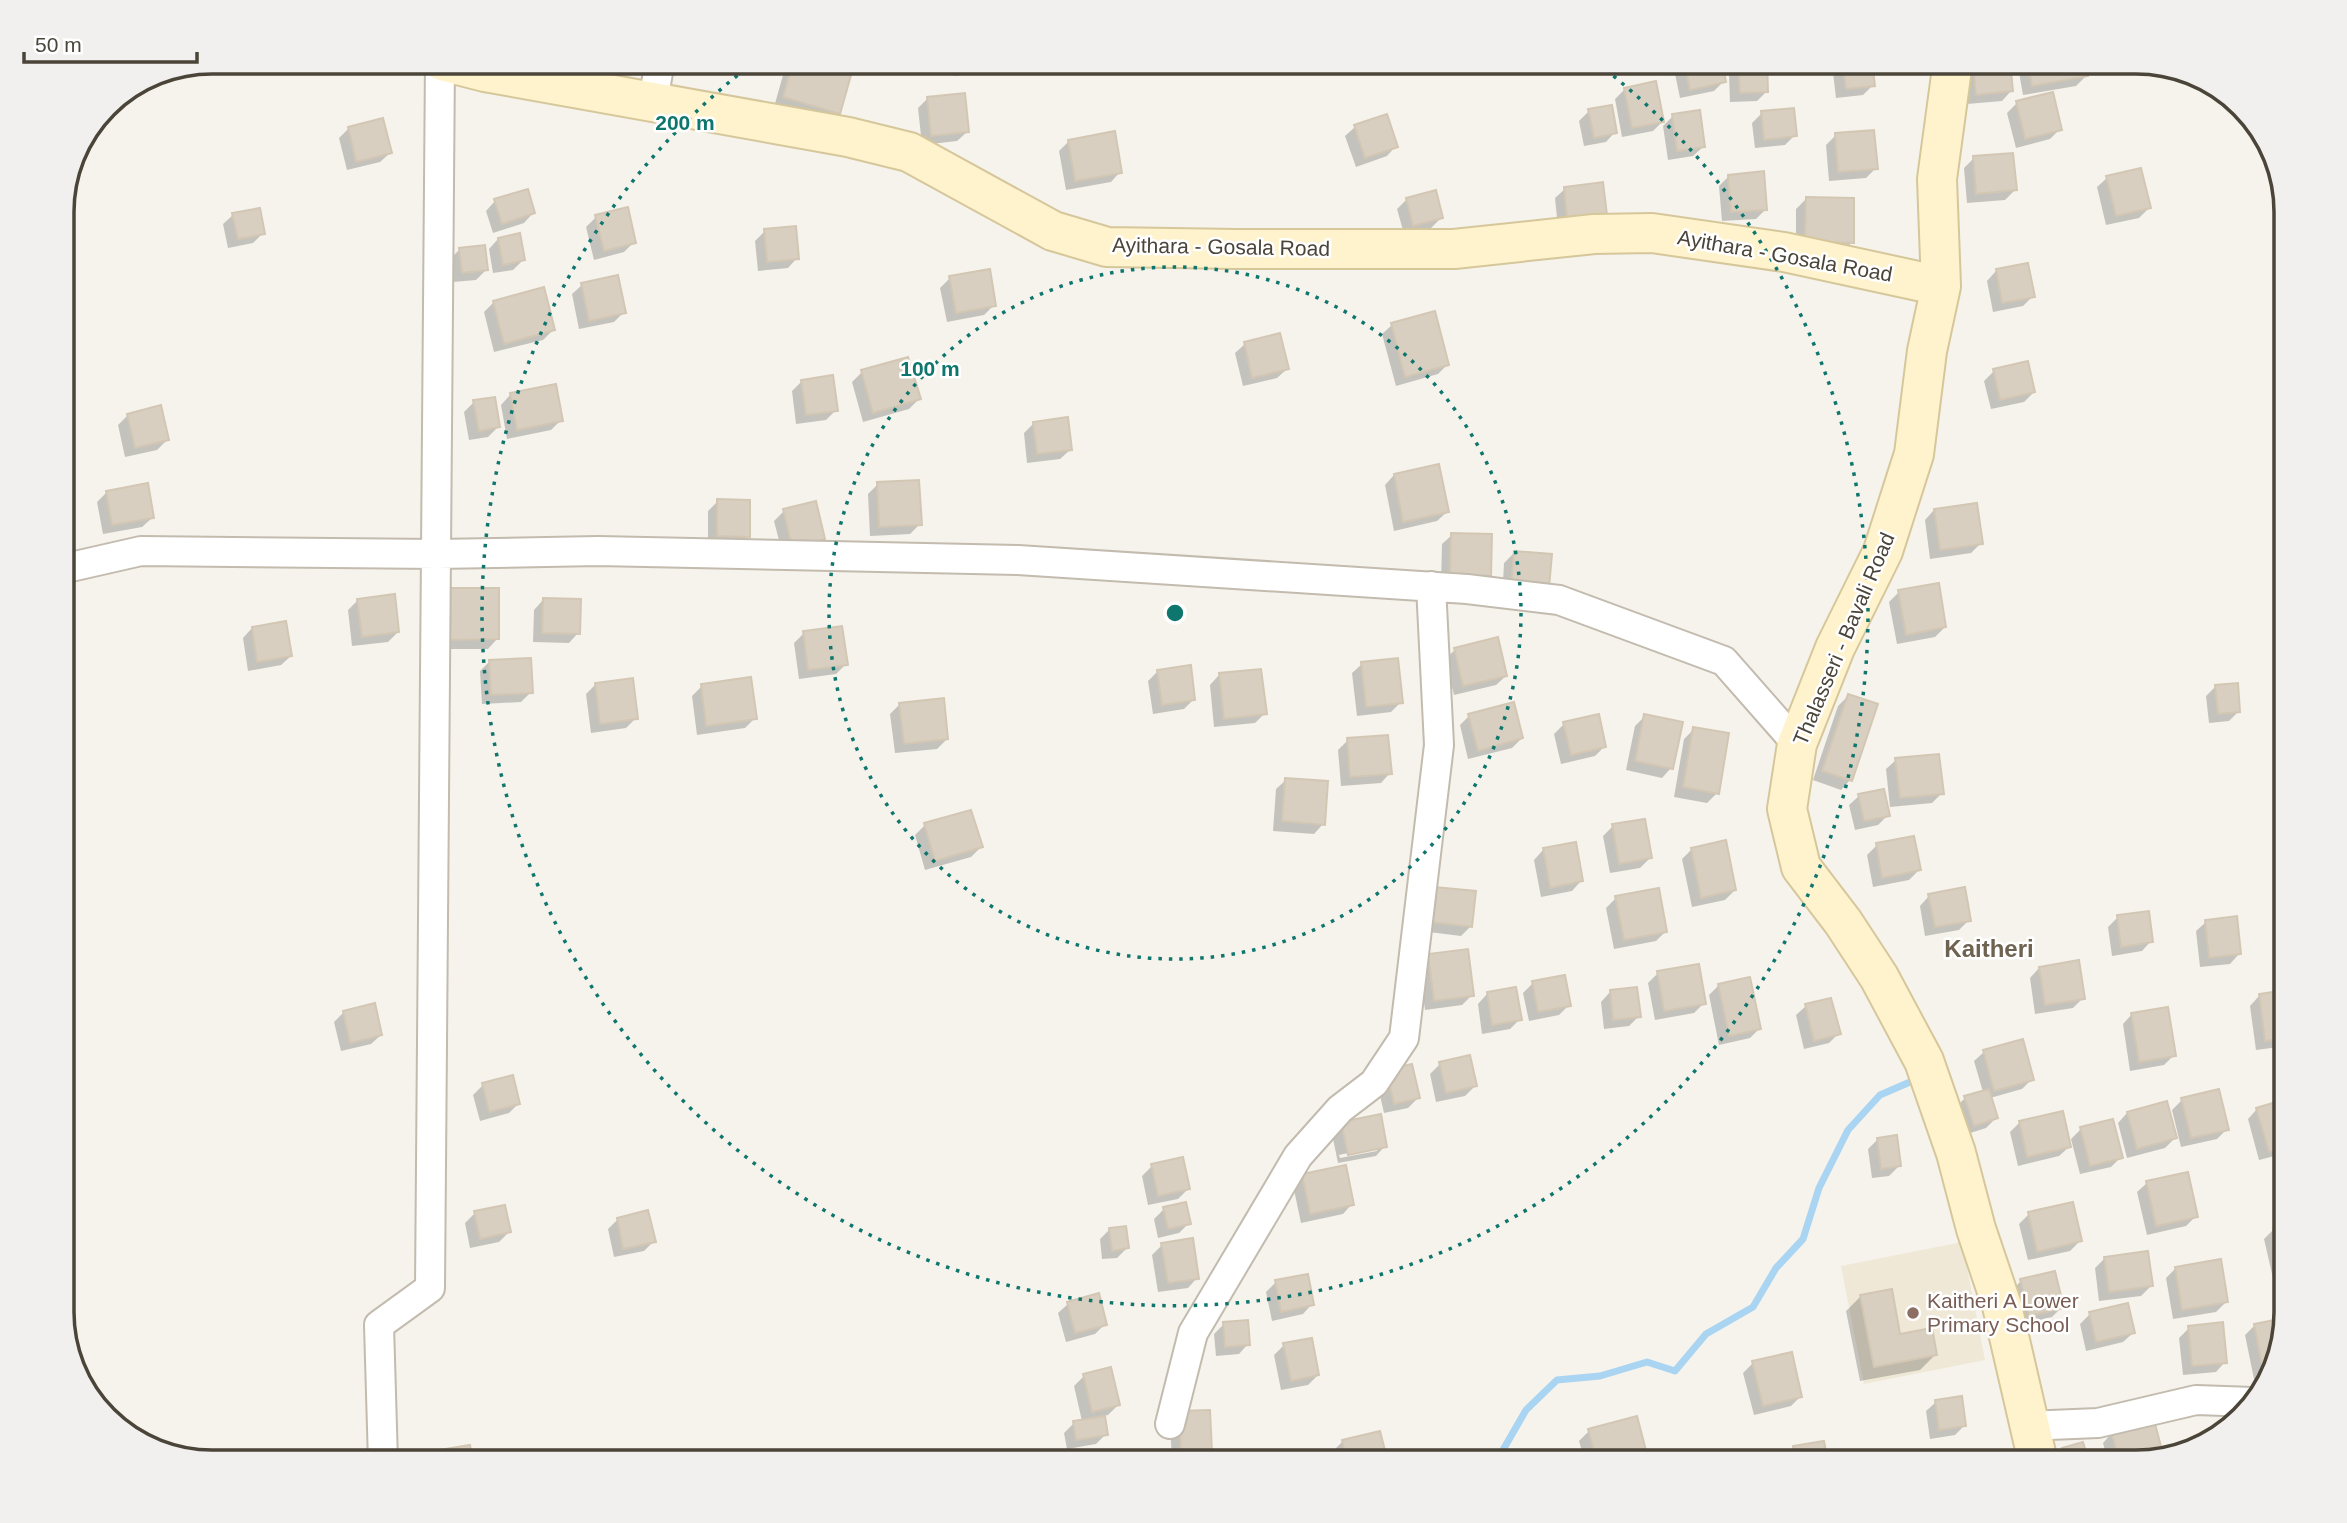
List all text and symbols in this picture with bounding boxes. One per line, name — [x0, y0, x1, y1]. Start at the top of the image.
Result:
scale bar — [24, 21, 198, 65]
text: 50 m — [35, 33, 82, 56]
text: 200 m — [655, 111, 715, 134]
street label: Ayithara - Gosala Road — [1676, 225, 1894, 286]
street label: Ayithara - Gosala Road — [1112, 233, 1330, 260]
text: 100 m — [900, 357, 960, 380]
street label: Thalasseri - Bavali Road — [1788, 529, 1899, 749]
centre of rings — [1163, 601, 1187, 625]
district label: Kaitheri — [1944, 935, 2034, 962]
place label: Kaitheri A Lower Primary School — [1927, 1289, 2079, 1336]
marker: Kaitheri A Lower Primary School — [1905, 1305, 1921, 1321]

